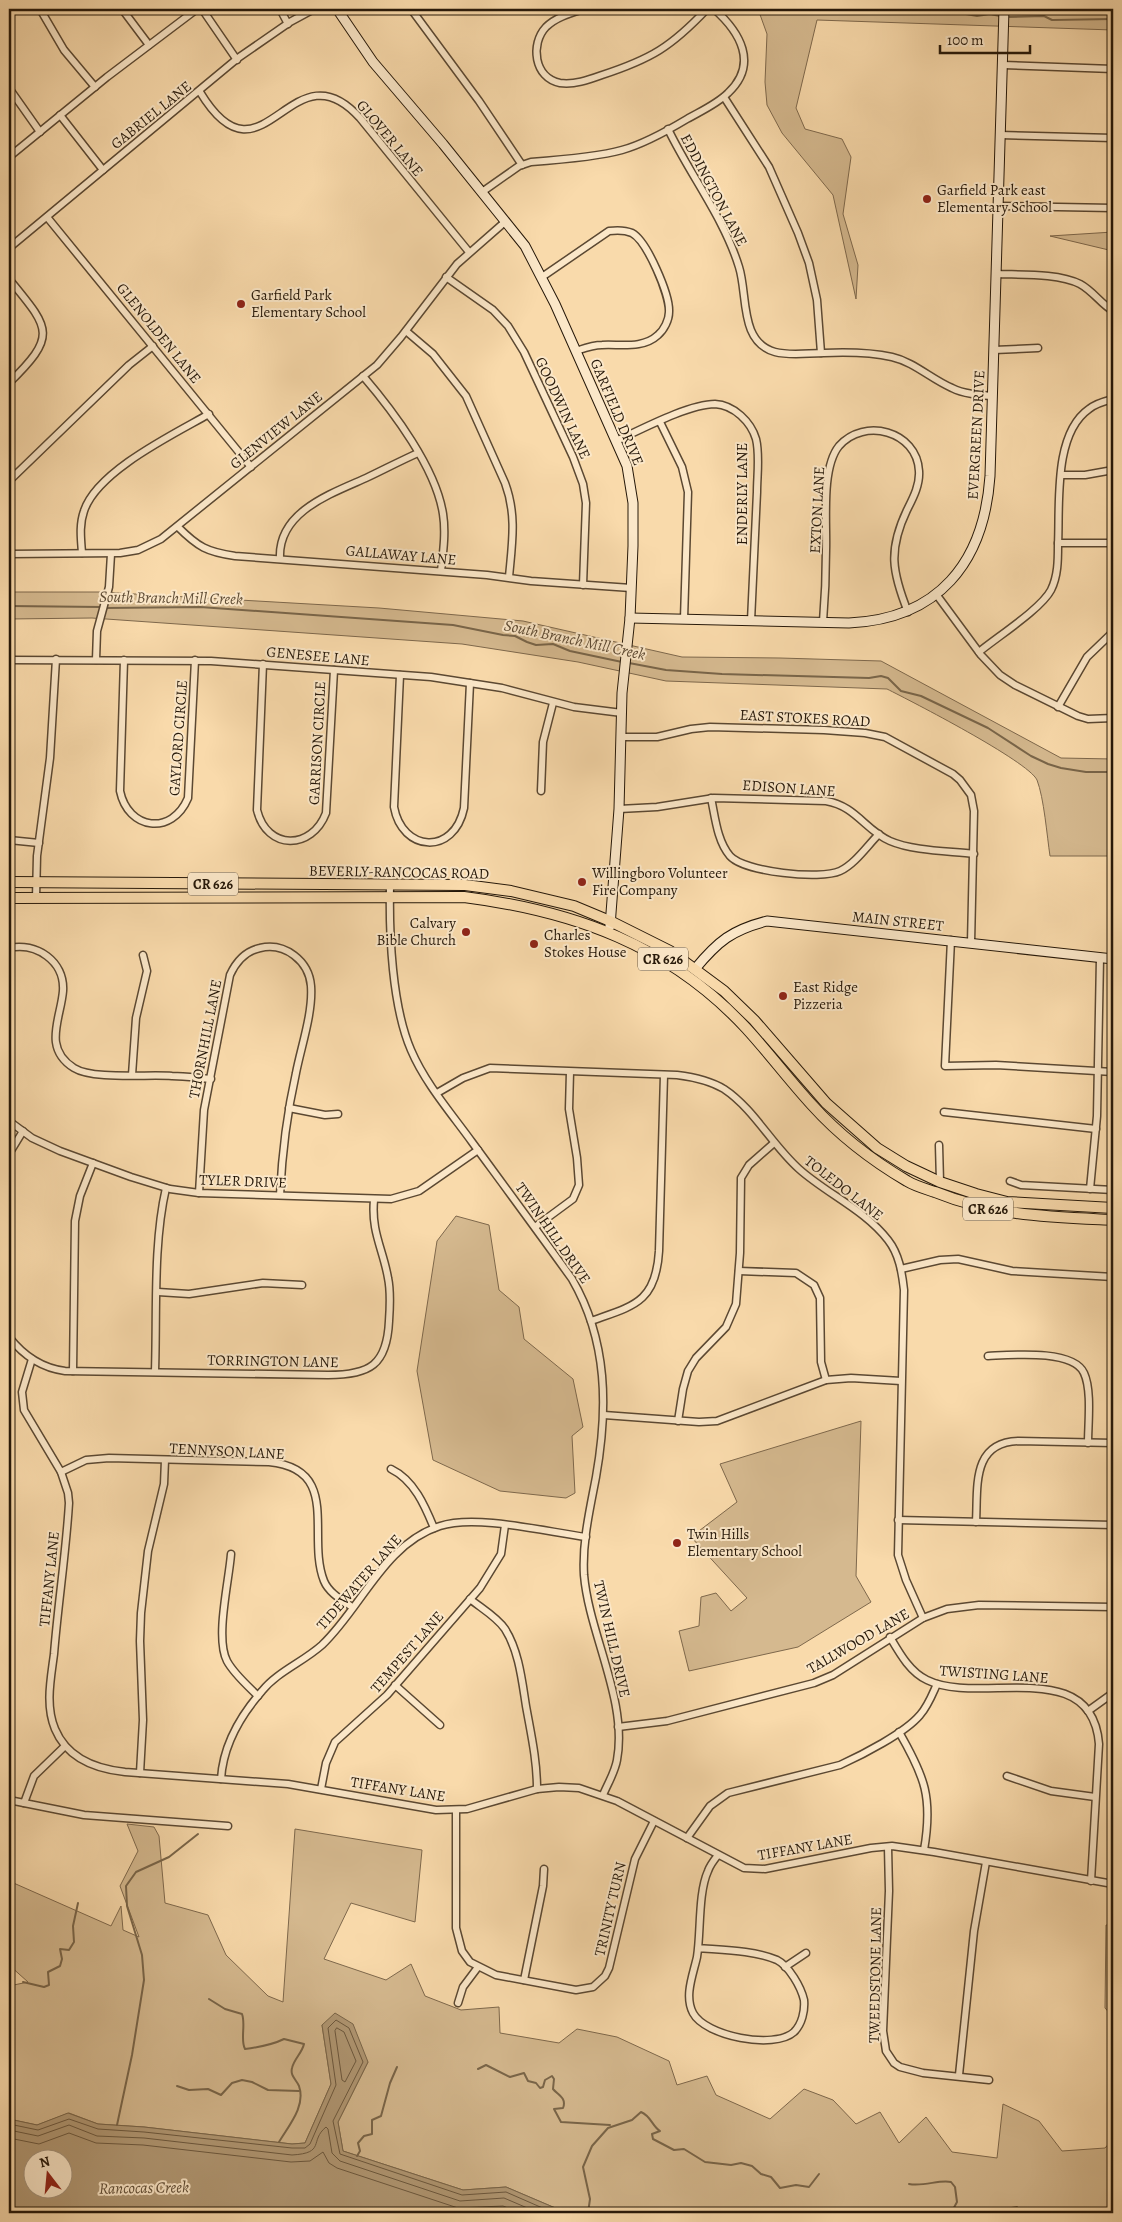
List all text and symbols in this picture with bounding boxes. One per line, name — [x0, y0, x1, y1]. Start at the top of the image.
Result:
scale bar — [940, 22, 1030, 54]
text: 100 m — [947, 30, 984, 50]
street label: GABRIEL LANE — [107, 76, 195, 154]
street label: GLOVER LANE — [352, 96, 428, 180]
street label: EDDINGTON LANE — [676, 130, 752, 250]
place label: Garfield Park east Elementary School — [937, 180, 1052, 217]
marker: Garfield Park east Elementary School — [921, 193, 933, 205]
street label: GLENOLDEN LANE — [112, 278, 206, 388]
place label: Garfield Park Elementary School — [251, 285, 366, 322]
marker: Garfield Park Elementary School — [235, 298, 247, 310]
street label: GOODWIN LANE — [531, 354, 595, 462]
street label: GARFIELD DRIVE — [586, 356, 648, 468]
street label: EVERGREEN DRIVE — [963, 370, 989, 500]
street label: GLENVIEW LANE — [226, 386, 326, 474]
street label: ENDERLY LANE — [732, 443, 752, 545]
street label: EXTON LANE — [805, 466, 829, 554]
street label: GALLAWAY LANE — [345, 540, 457, 570]
water label: South Branch Mill Creek — [99, 586, 243, 610]
water label: South Branch Mill Creek — [502, 614, 647, 666]
street label: GENESEE LANE — [266, 642, 370, 670]
street label: GAYLORD CIRCLE — [164, 679, 192, 797]
street label: GARRISON CIRCLE — [304, 681, 330, 805]
street label: EAST STOKES ROAD — [739, 705, 871, 731]
street label: EDISON LANE — [742, 775, 836, 801]
street label: BEVERLY-RANCOCAS ROAD — [309, 860, 489, 884]
place label: Willingboro Volunteer Fire Company — [591, 863, 728, 900]
road number: CR 626 — [188, 872, 238, 896]
marker: Willingboro Volunteer Fire Company — [576, 876, 588, 888]
street label: MAIN STREET — [851, 906, 946, 936]
place label: Calvary Bible Church — [377, 913, 456, 950]
place label: Charles Stokes House — [544, 925, 627, 962]
marker: Calvary Bible Church — [460, 926, 472, 938]
marker: Charles Stokes House — [528, 938, 540, 950]
road number: CR 626 — [638, 948, 688, 971]
place label: East Ridge Pizzeria — [793, 977, 858, 1014]
street label: THORNHILL LANE — [184, 978, 226, 1100]
marker: East Ridge Pizzeria — [777, 990, 789, 1002]
street label: TOLEDO LANE — [800, 1151, 888, 1225]
street label: TYLER DRIVE — [199, 1169, 287, 1193]
street label: TWIN HILL DRIVE — [511, 1178, 595, 1288]
road number: CR 626 — [963, 1198, 1013, 1220]
street label: TORRINGTON LANE — [207, 1350, 339, 1372]
street label: TENNYSON LANE — [169, 1438, 285, 1464]
place label: Twin Hills Elementary School — [687, 1524, 802, 1561]
street label: TIFFANY LANE — [34, 1530, 64, 1628]
street label: TIDEWATER LANE — [312, 1530, 406, 1634]
marker: Twin Hills Elementary School — [671, 1537, 683, 1549]
street label: TWIN HILL DRIVE — [589, 1579, 635, 1699]
street label: TALLWOOD LANE — [803, 1604, 913, 1678]
street label: TEMPEST LANE — [366, 1607, 448, 1697]
street label: TWISTING LANE — [939, 1660, 1049, 1688]
street label: TIFFANY LANE — [349, 1772, 447, 1806]
street label: TIFFANY LANE — [756, 1829, 854, 1865]
street label: TRINITY TURN — [589, 1860, 631, 1958]
street label: TWEEDSTONE LANE — [864, 1907, 886, 2043]
north arrow — [22, 2150, 72, 2200]
text: N — [37, 2151, 52, 2173]
water label: Rancocas Creek — [99, 2176, 189, 2200]

